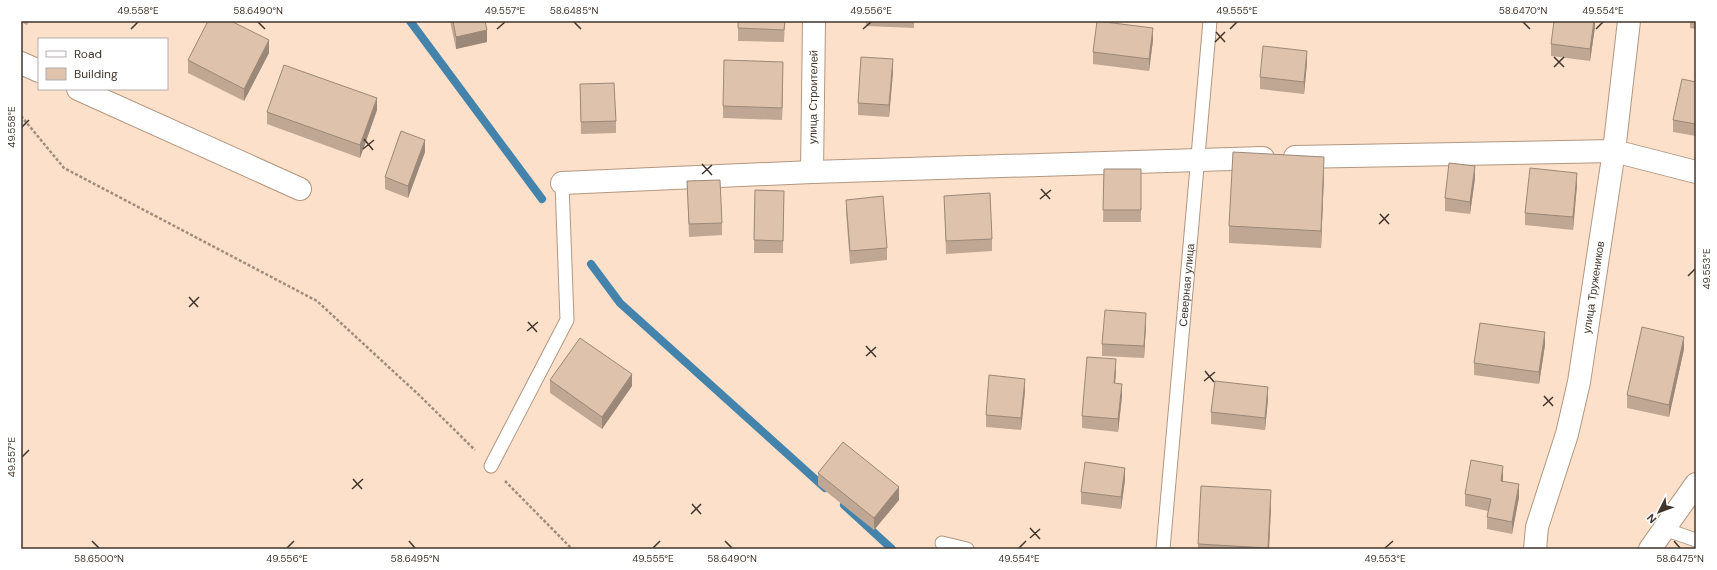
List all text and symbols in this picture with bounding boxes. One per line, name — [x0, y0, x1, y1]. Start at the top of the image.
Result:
text: 49.558°E — [117, 4, 159, 17]
text: 58.6490°N — [233, 4, 283, 17]
text: 49.557°E — [485, 4, 526, 17]
text: 58.6485°N — [550, 4, 598, 17]
text: 49.556°E — [850, 4, 892, 17]
text: 49.555°E — [1216, 4, 1258, 17]
text: 58.6470°N — [1499, 4, 1547, 17]
text: 49.554°E — [1582, 4, 1624, 17]
legend — [38, 38, 168, 90]
text: Road — [74, 46, 102, 62]
street label: улица Строителей — [805, 50, 821, 144]
text: Building — [74, 66, 118, 82]
text: 49.558°E — [5, 106, 18, 148]
street label: улица Тружеников — [1579, 240, 1607, 335]
street label: Северная улица — [1176, 242, 1197, 327]
text: 49.553°E — [1700, 248, 1713, 290]
text: 49.557°E — [5, 436, 18, 477]
north arrow — [1639, 492, 1679, 532]
text: N — [1644, 511, 1659, 526]
text: 58.6500°N — [74, 552, 124, 565]
text: 49.556°E — [266, 552, 308, 565]
text: 58.6495°N — [391, 552, 440, 565]
text: 49.555°E — [632, 552, 674, 565]
text: 58.6490°N — [707, 552, 757, 565]
text: 49.554°E — [998, 552, 1040, 565]
text: 49.553°E — [1364, 552, 1406, 565]
text: 58.6475°N — [1656, 552, 1704, 565]

